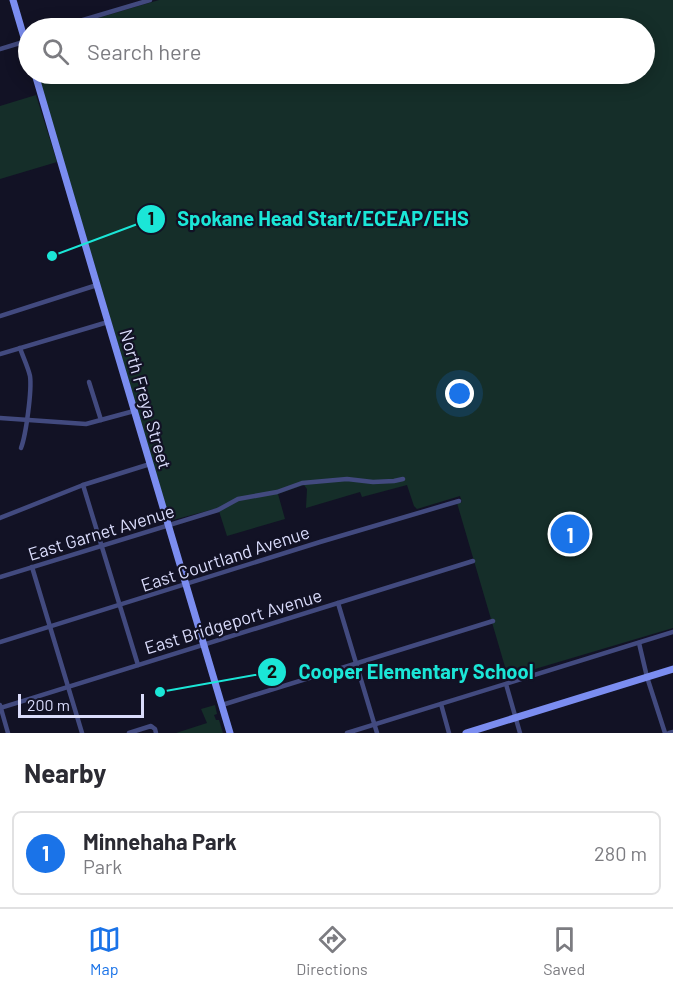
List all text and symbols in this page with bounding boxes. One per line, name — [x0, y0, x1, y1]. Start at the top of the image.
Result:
search box — [18, 18, 655, 84]
icon: search — [39, 35, 72, 68]
text: Search here — [87, 38, 201, 64]
callout: Spokane Head Start/ECEAP/EHS — [136, 200, 481, 238]
text: Spokane Head Start/ECEAP/EHS — [177, 206, 469, 230]
text: 1 — [148, 207, 154, 229]
street label: North Freya Street — [116, 327, 176, 471]
your location — [445, 379, 474, 408]
street label: East Garnet Avenue — [25, 499, 177, 565]
pin: 1 — [550, 512, 590, 556]
street label: East Courtland Avenue — [138, 520, 312, 596]
street label: East Bridgeport Avenue — [142, 584, 324, 658]
callout: Cooper Elementary School — [257, 653, 546, 691]
text: Cooper Elementary School — [298, 659, 534, 683]
text: 2 — [267, 660, 277, 682]
scale bar — [18, 691, 144, 718]
text: 200 m — [27, 695, 70, 714]
text: Nearby — [24, 757, 106, 788]
text: Minnehaha Park — [83, 828, 237, 854]
text: 1 — [42, 841, 49, 865]
text: 280 m — [594, 841, 647, 865]
text: Park — [83, 854, 122, 878]
tab: Map — [88, 923, 121, 978]
tab: Directions — [296, 923, 368, 978]
tab: Saved — [543, 923, 585, 978]

